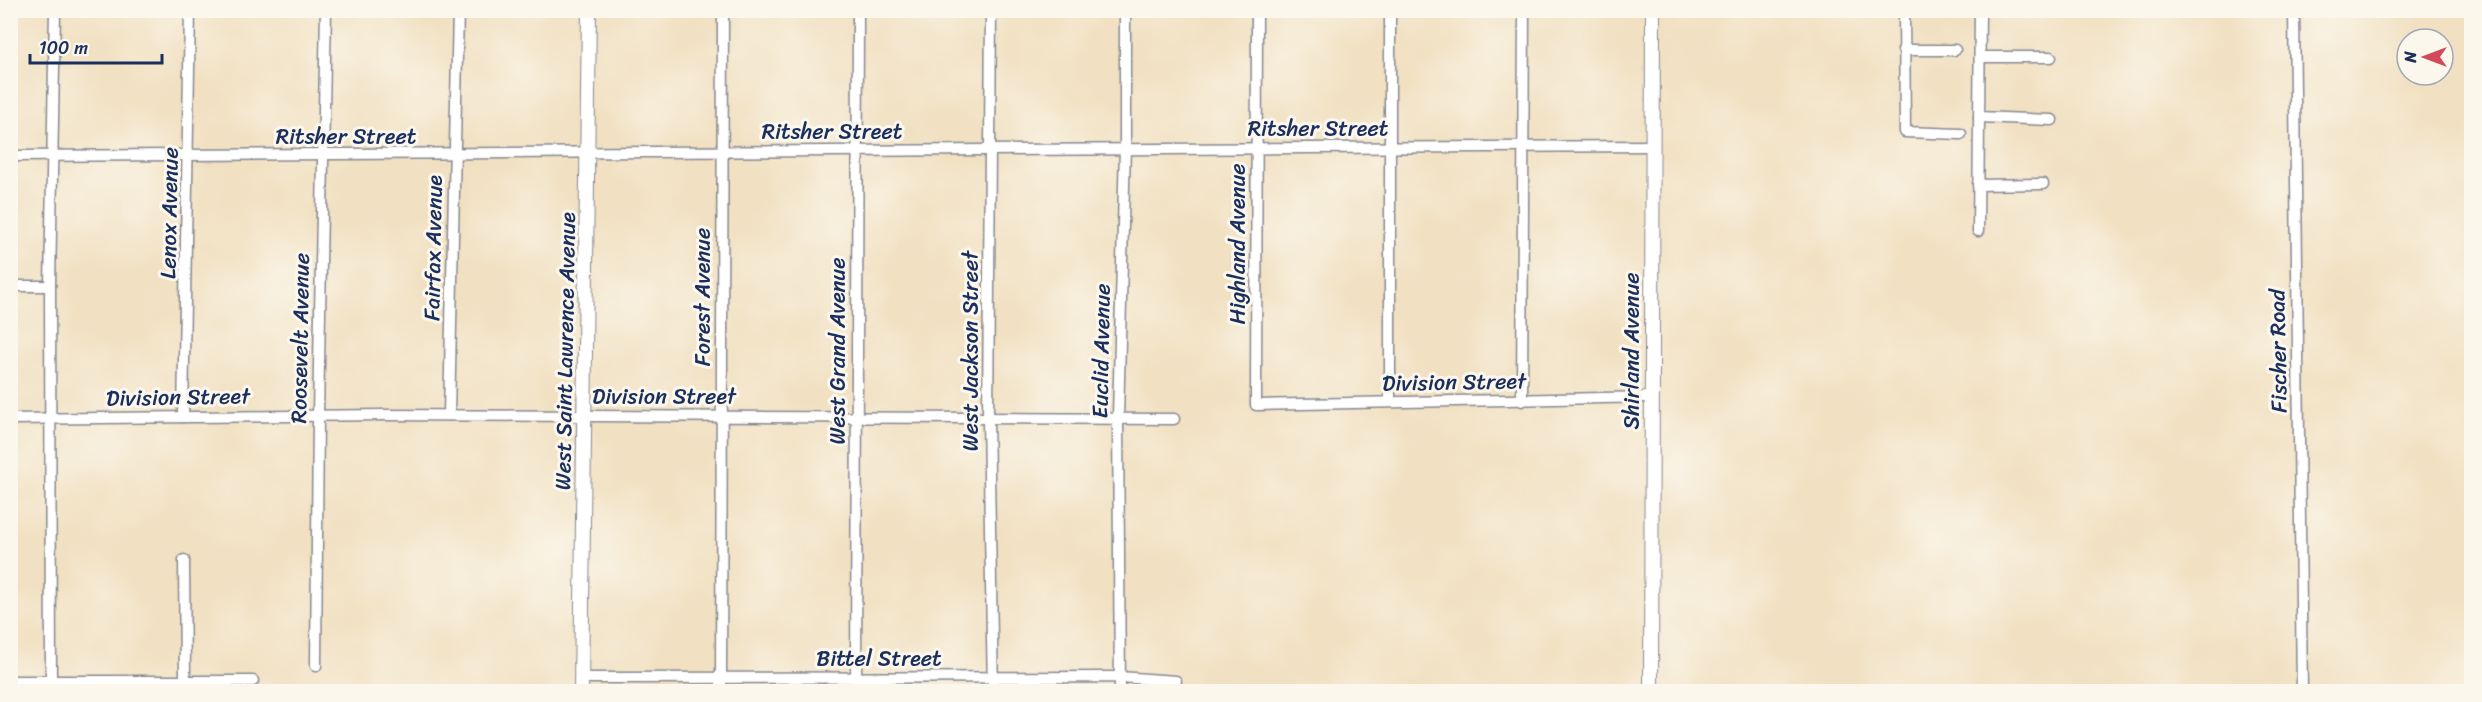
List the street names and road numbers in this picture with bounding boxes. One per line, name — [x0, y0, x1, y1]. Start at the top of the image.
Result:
street label: Ritsher Street — [1248, 109, 1389, 148]
street label: Ritsher Street — [762, 112, 903, 151]
street label: Ritsher Street — [276, 117, 417, 156]
street label: Lenox Avenue — [148, 147, 190, 279]
street label: Highland Avenue — [1218, 164, 1257, 325]
street label: Fairfax Avenue — [412, 174, 454, 321]
street label: West Saint Lawrence Avenue — [543, 211, 587, 490]
street label: Forest Avenue — [683, 228, 722, 366]
street label: West Jackson Street — [951, 250, 990, 451]
street label: Roosevelt Avenue — [279, 252, 321, 424]
street label: West Grand Avenue — [818, 258, 857, 444]
street label: Shirland Avenue — [1612, 272, 1651, 430]
street label: Euclid Avenue — [1080, 283, 1122, 419]
street label: Fischer Road — [2257, 287, 2299, 413]
street label: Division Street — [1382, 361, 1527, 403]
street label: Division Street — [106, 376, 251, 418]
street label: Division Street — [592, 377, 737, 416]
street label: Bittel Street — [816, 639, 942, 678]

